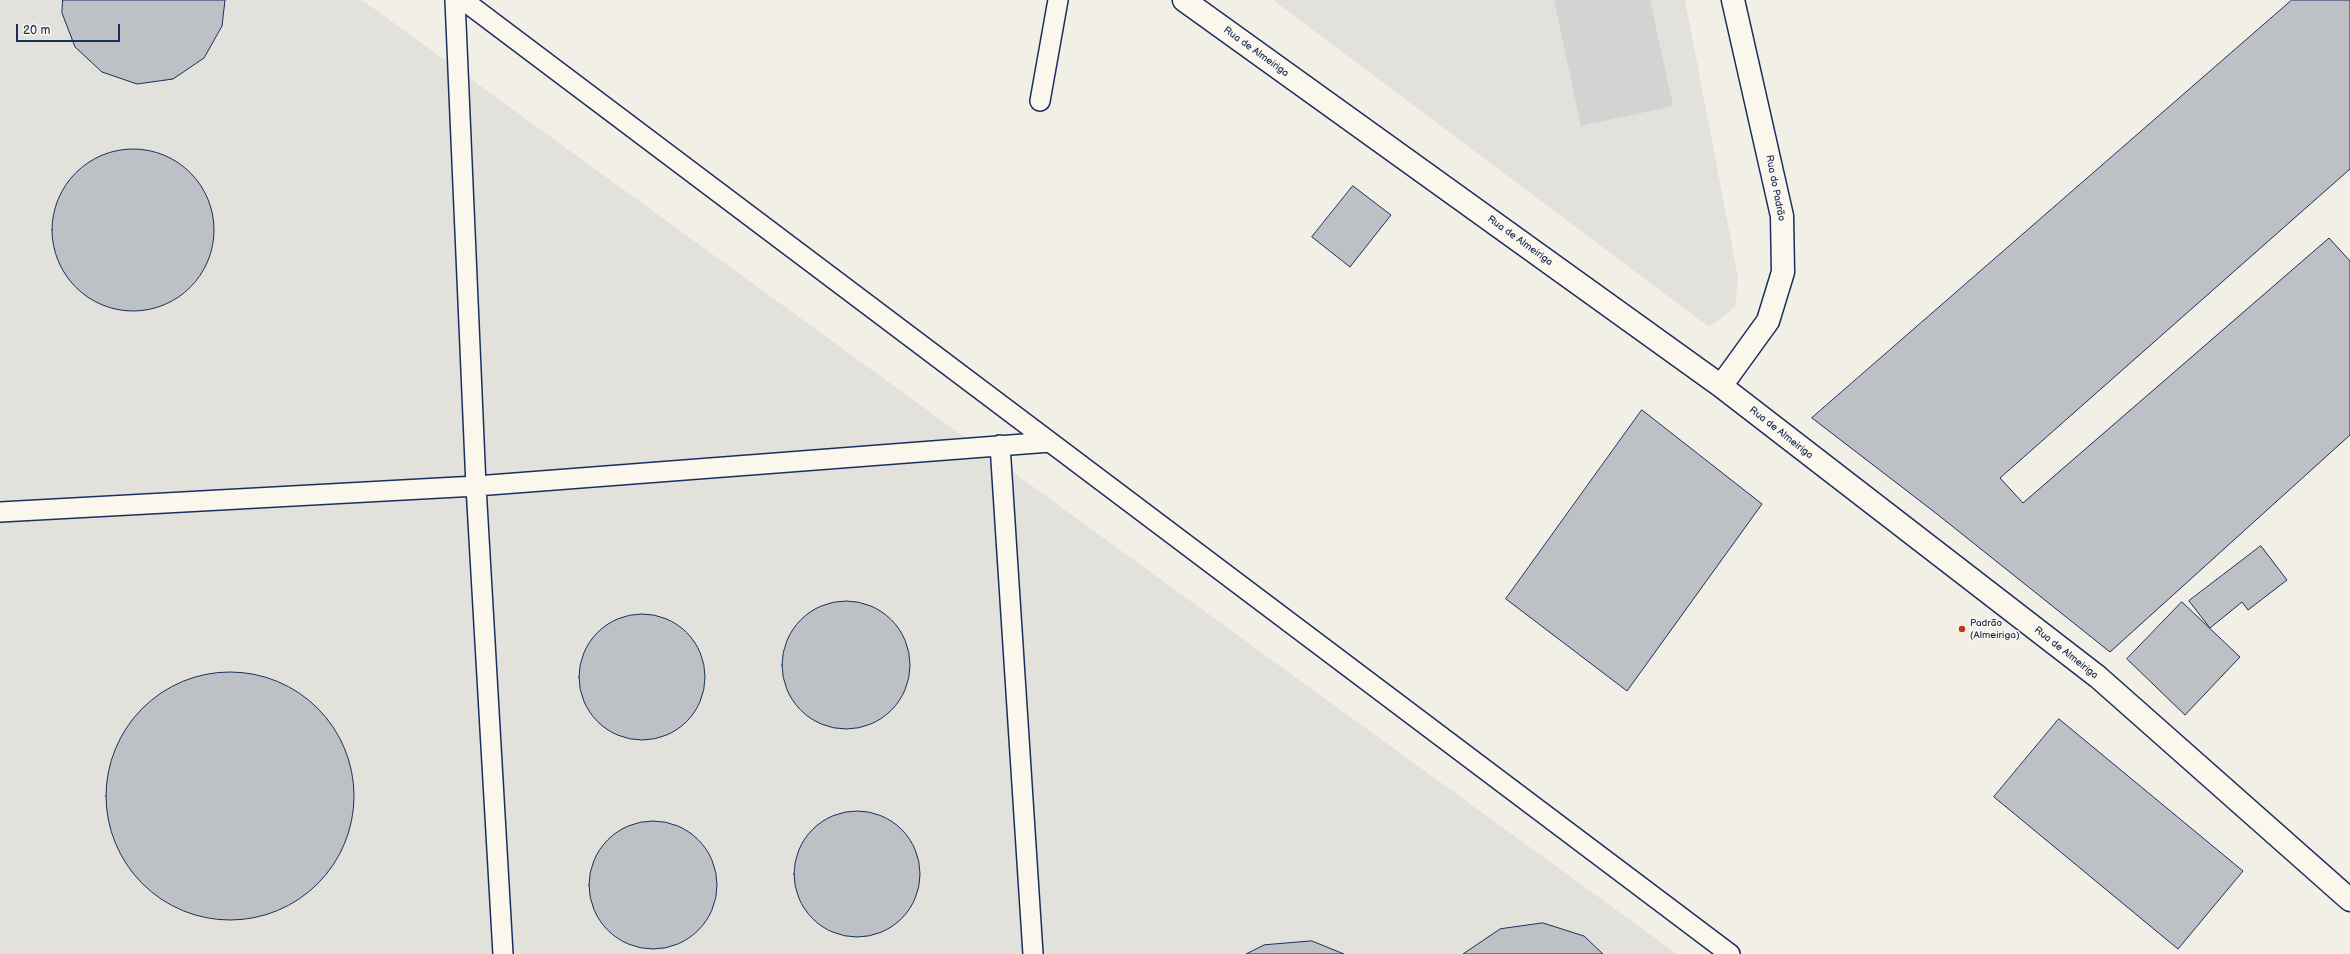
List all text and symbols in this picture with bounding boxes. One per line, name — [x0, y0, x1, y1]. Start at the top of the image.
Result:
scale bar — [18, 16, 122, 42]
text: 20 m — [23, 23, 50, 38]
street label: Rua de Almeiriga — [1221, 24, 1291, 80]
street label: Rua do Padrão — [1763, 154, 1787, 222]
street label: Rua de Almeiriga — [1485, 213, 1555, 269]
street label: Rua de Almeiriga — [1747, 404, 1815, 462]
place label: Padrão (Almeiriga) — [1970, 617, 2020, 640]
marker: Padrão (Almeiriga) — [1957, 624, 1967, 634]
street label: Rua de Almeiriga — [2032, 624, 2100, 682]

